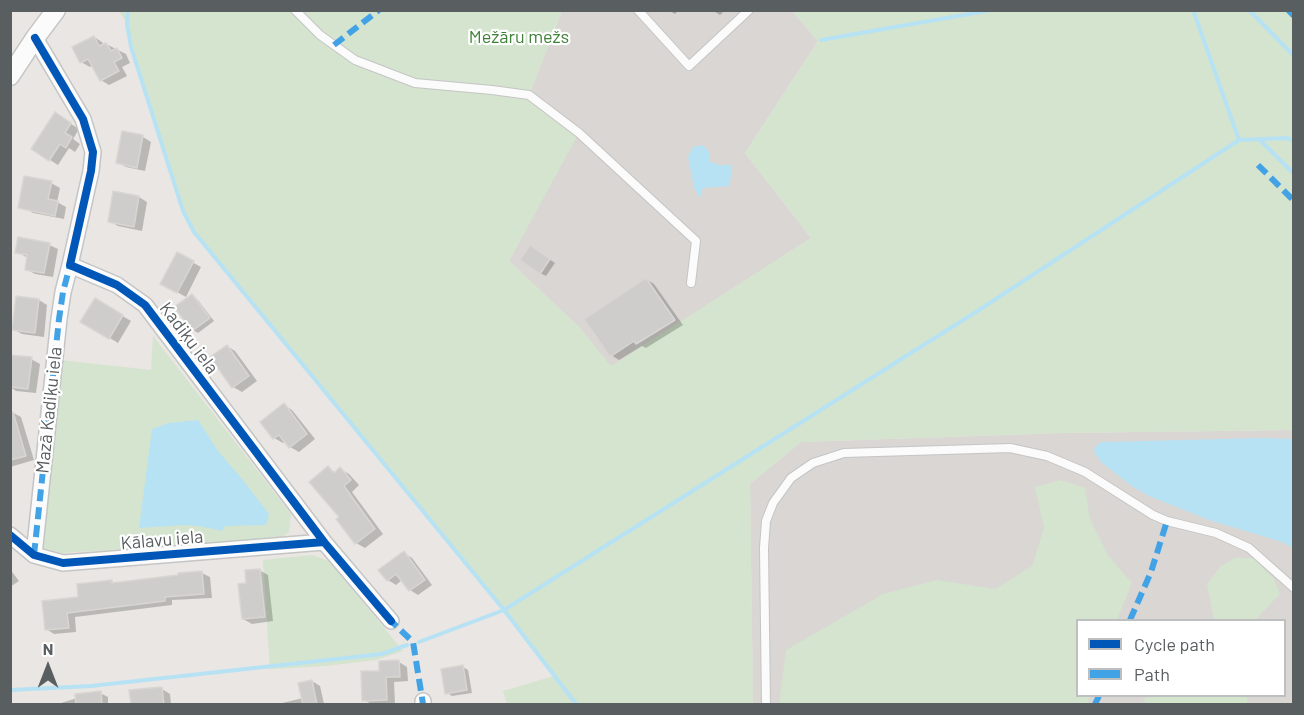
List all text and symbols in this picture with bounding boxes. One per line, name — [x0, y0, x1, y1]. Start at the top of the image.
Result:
park label: Mežāru mežs — [469, 26, 569, 48]
street label: Kadiķu iela — [155, 298, 223, 378]
street label: Mazā Kadiķu iela — [32, 346, 66, 474]
street label: Kālavu iela — [120, 526, 204, 554]
legend — [1076, 619, 1286, 697]
text: Cycle path — [1134, 633, 1215, 655]
north arrow — [18, 637, 78, 697]
text: N — [43, 639, 53, 658]
text: Path — [1134, 663, 1170, 685]

